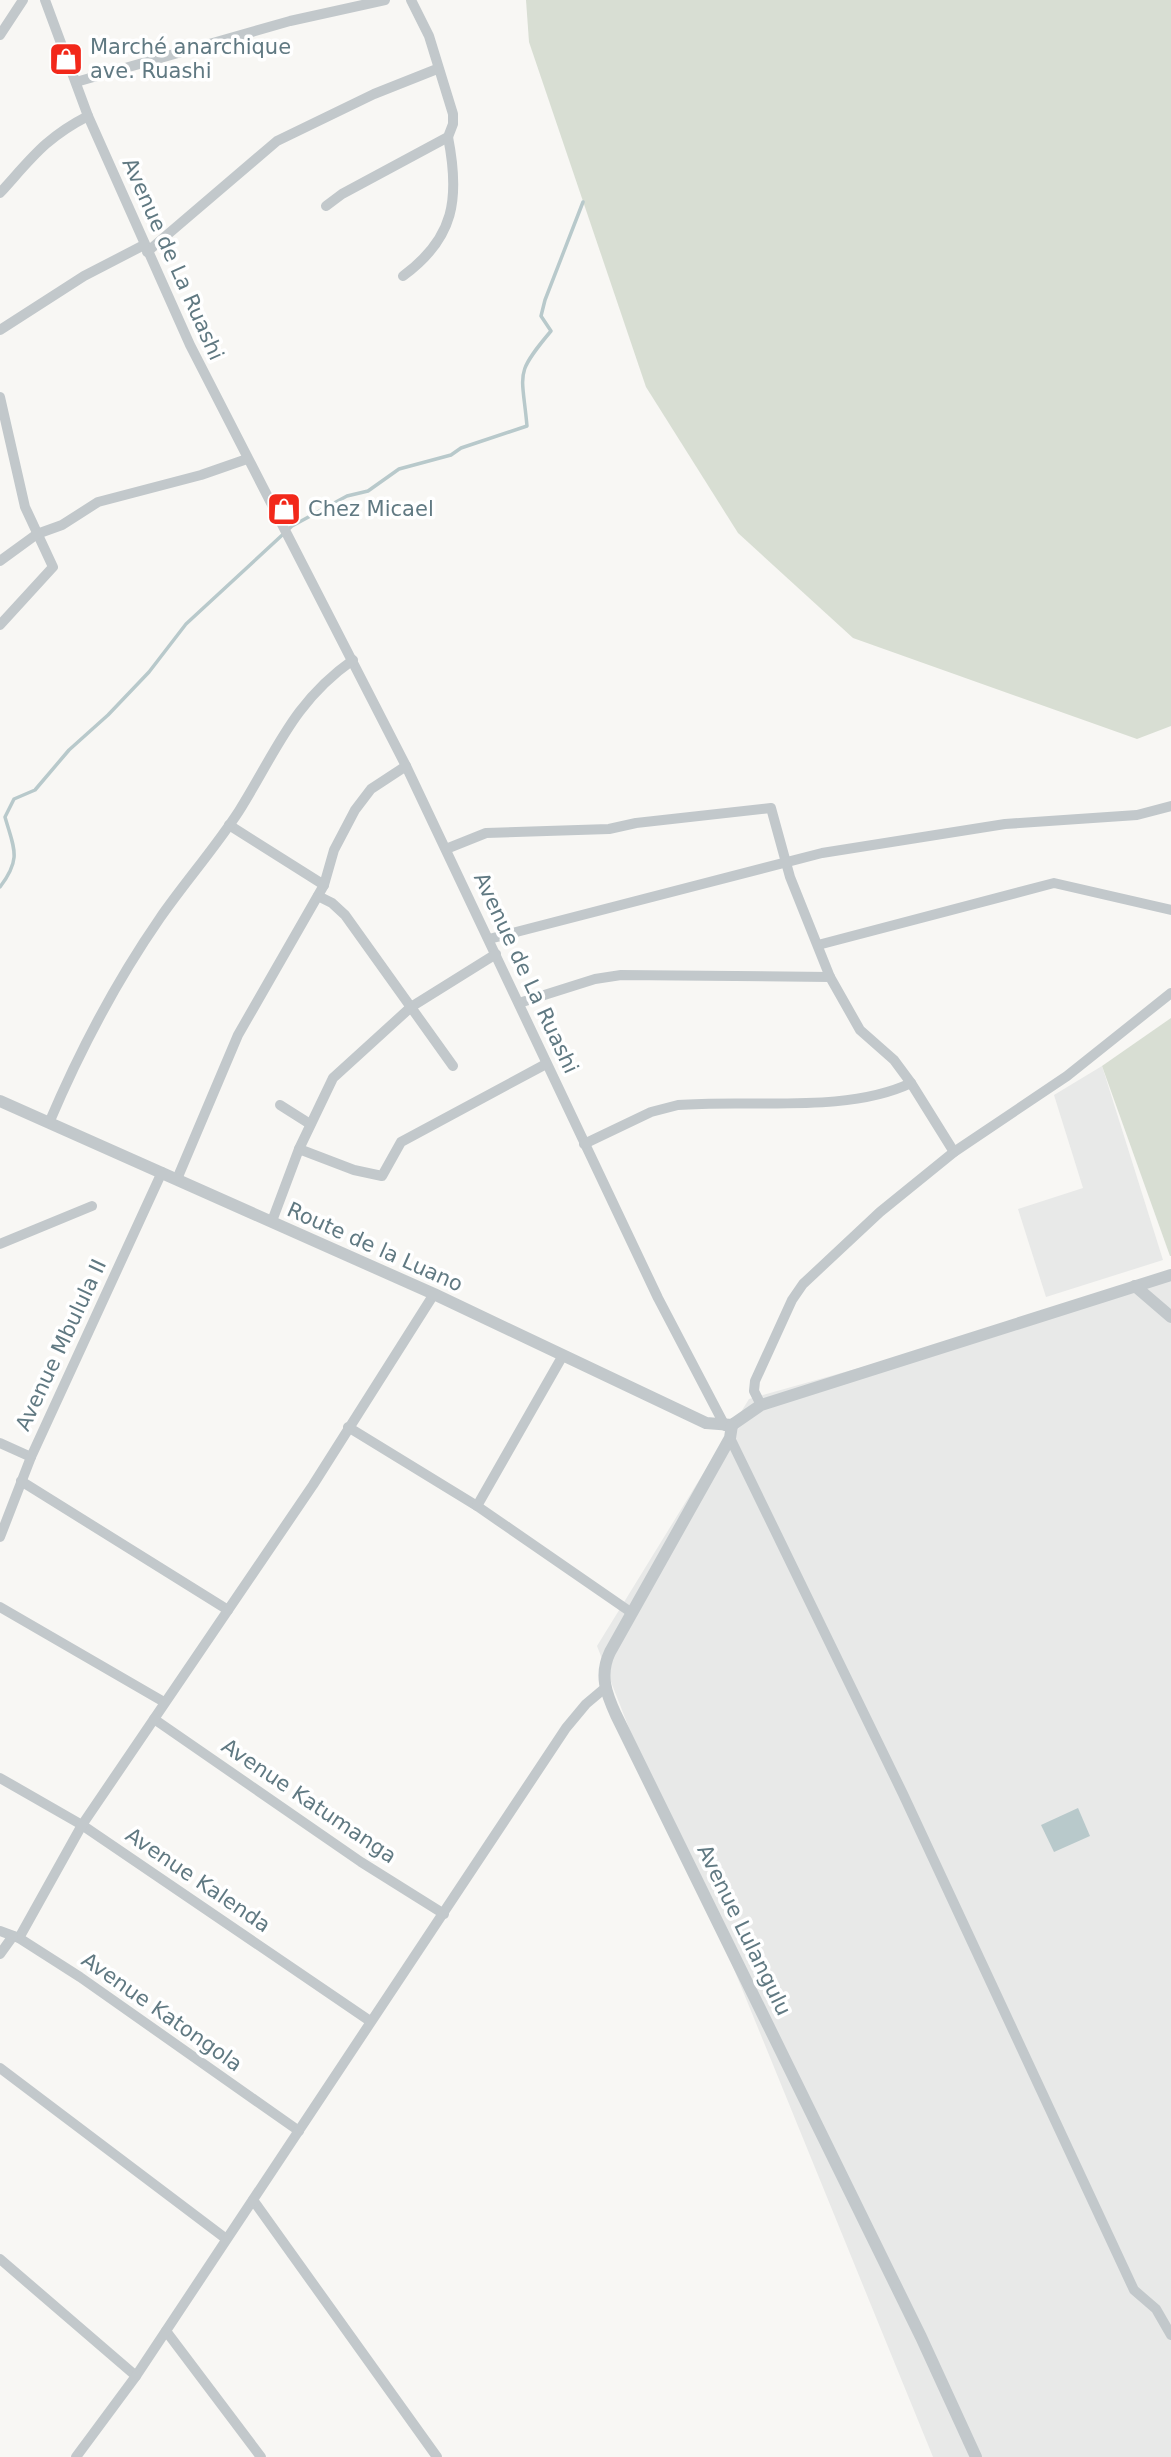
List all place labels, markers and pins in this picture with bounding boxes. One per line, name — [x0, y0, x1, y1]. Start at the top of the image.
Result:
place label: Marché anarchique ave. Ruashi — [90, 35, 291, 83]
shop icon: Marché anarchique ave. Ruashi — [47, 40, 85, 78]
shop icon: Chez Micael — [265, 490, 303, 528]
place label: Chez Micael — [308, 497, 434, 521]

